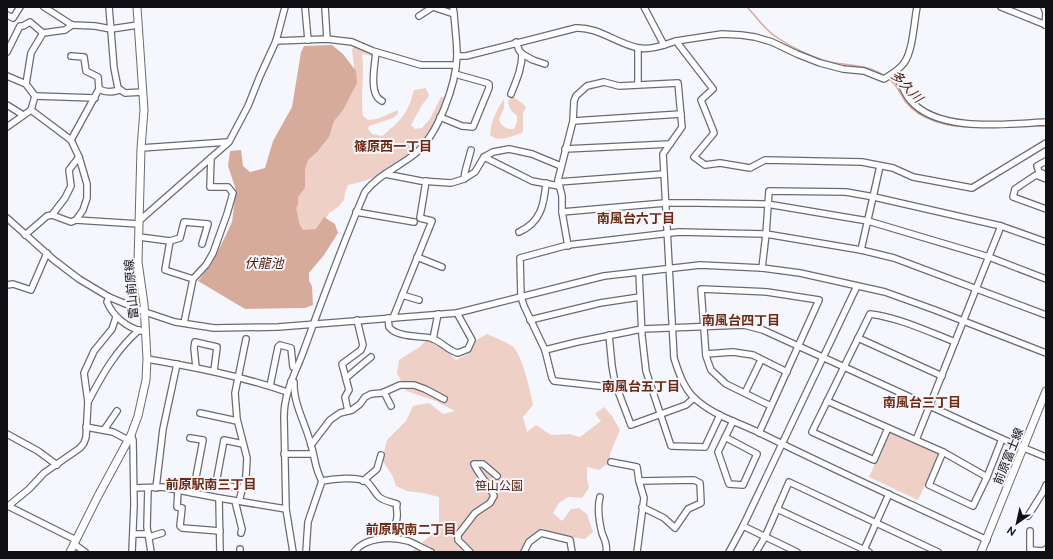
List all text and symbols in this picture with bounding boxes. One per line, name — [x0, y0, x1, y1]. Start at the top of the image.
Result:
water label: 多久川 — [888, 67, 927, 106]
district label: 篠原西一丁目 — [354, 139, 432, 153]
district label: 南風台六丁目 — [597, 211, 675, 225]
water label: 伏龍池 — [244, 256, 285, 270]
street label: 雷山前原線 — [122, 259, 140, 319]
district label: 南風台四丁目 — [702, 313, 780, 327]
district label: 南風台五丁目 — [602, 379, 680, 393]
district label: 南風台三丁目 — [883, 395, 961, 409]
street label: 前原富士線 — [991, 426, 1025, 486]
district label: 前原駅南三丁目 — [165, 477, 257, 491]
park label: 笹山公園 — [475, 479, 523, 492]
north arrow — [997, 503, 1037, 543]
district label: 前原駅南二丁目 — [365, 522, 457, 536]
text: N — [1005, 524, 1018, 539]

